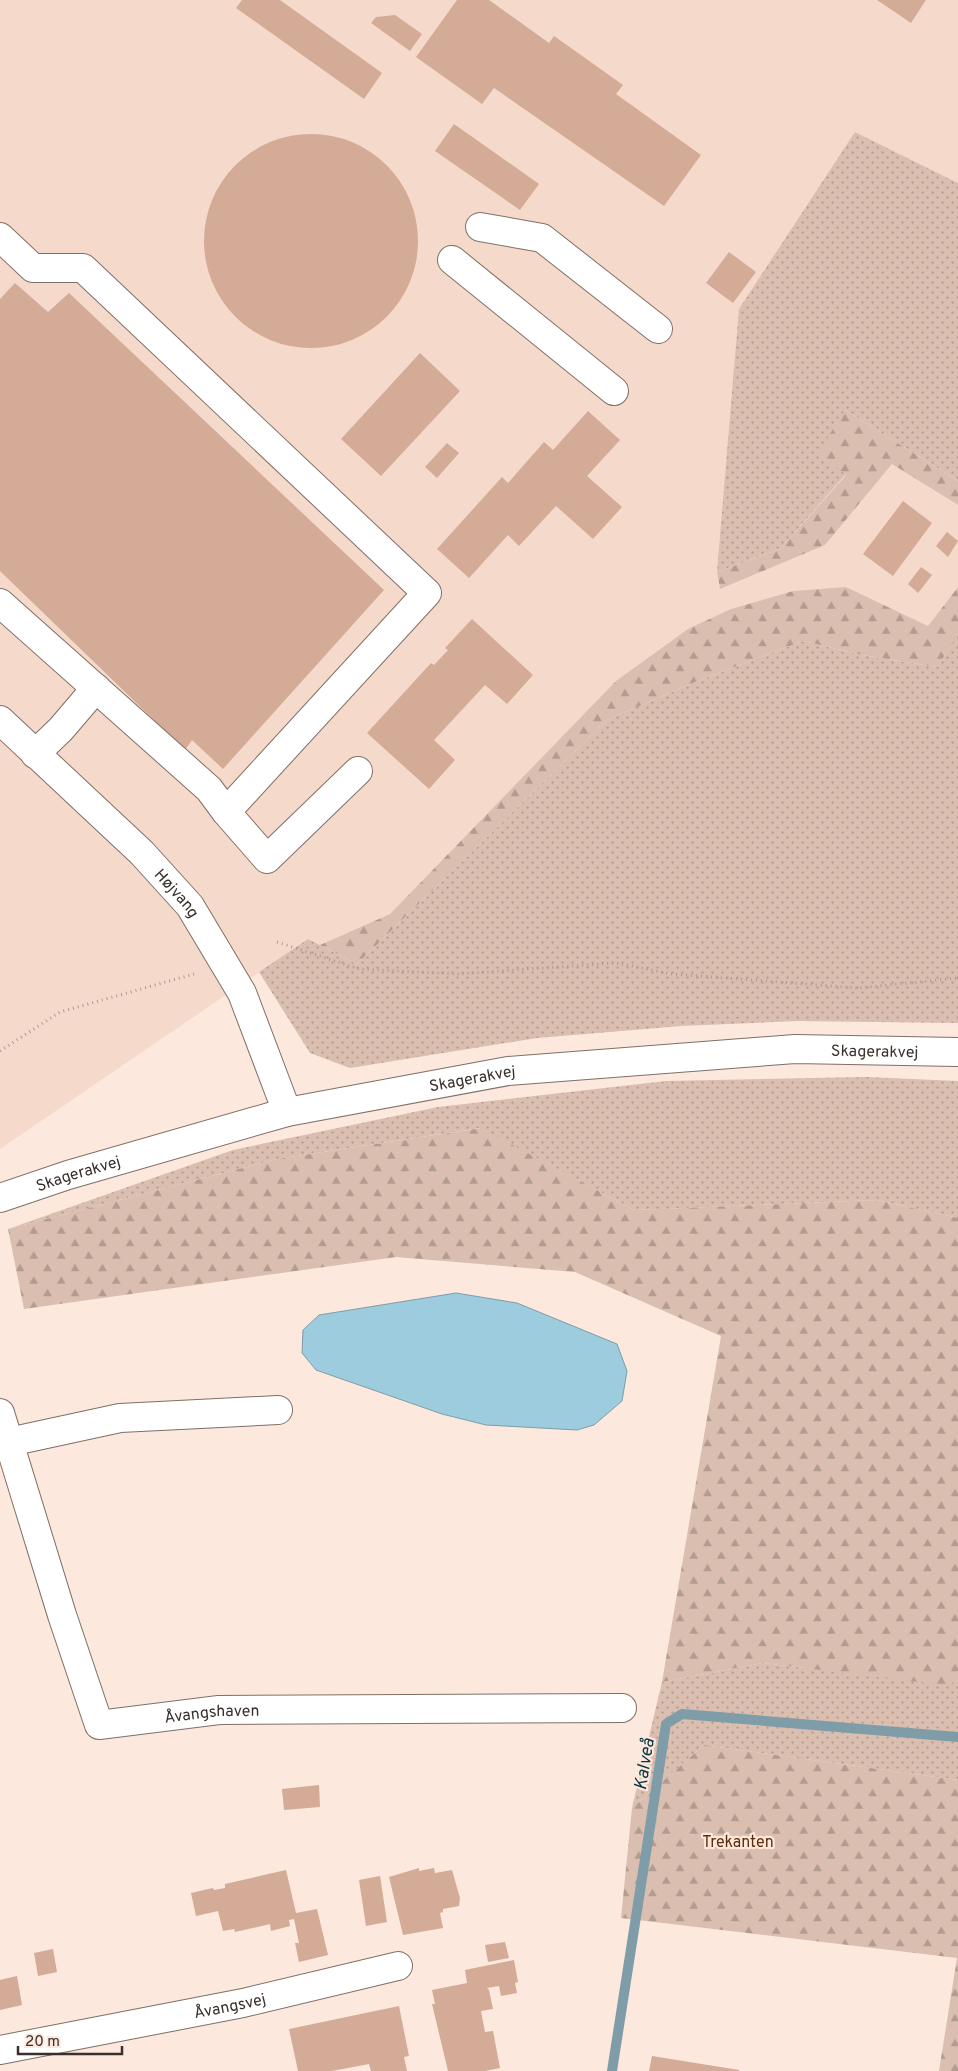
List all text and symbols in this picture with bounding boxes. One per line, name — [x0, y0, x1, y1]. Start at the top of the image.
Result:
street label: Højvang — [149, 865, 203, 922]
street label: Skagerakvej — [831, 1042, 919, 1063]
street label: Skagerakvej — [428, 1062, 516, 1097]
street label: Skagerakvej — [34, 1152, 123, 1197]
street label: Åvangshaven — [163, 1702, 260, 1729]
water label: Kalveå — [630, 1736, 661, 1792]
park label: Trekanten — [702, 1833, 774, 1853]
street label: Åvangsvej — [192, 1990, 268, 2024]
scale bar — [18, 2024, 121, 2056]
text: 20 m — [25, 2033, 60, 2052]

